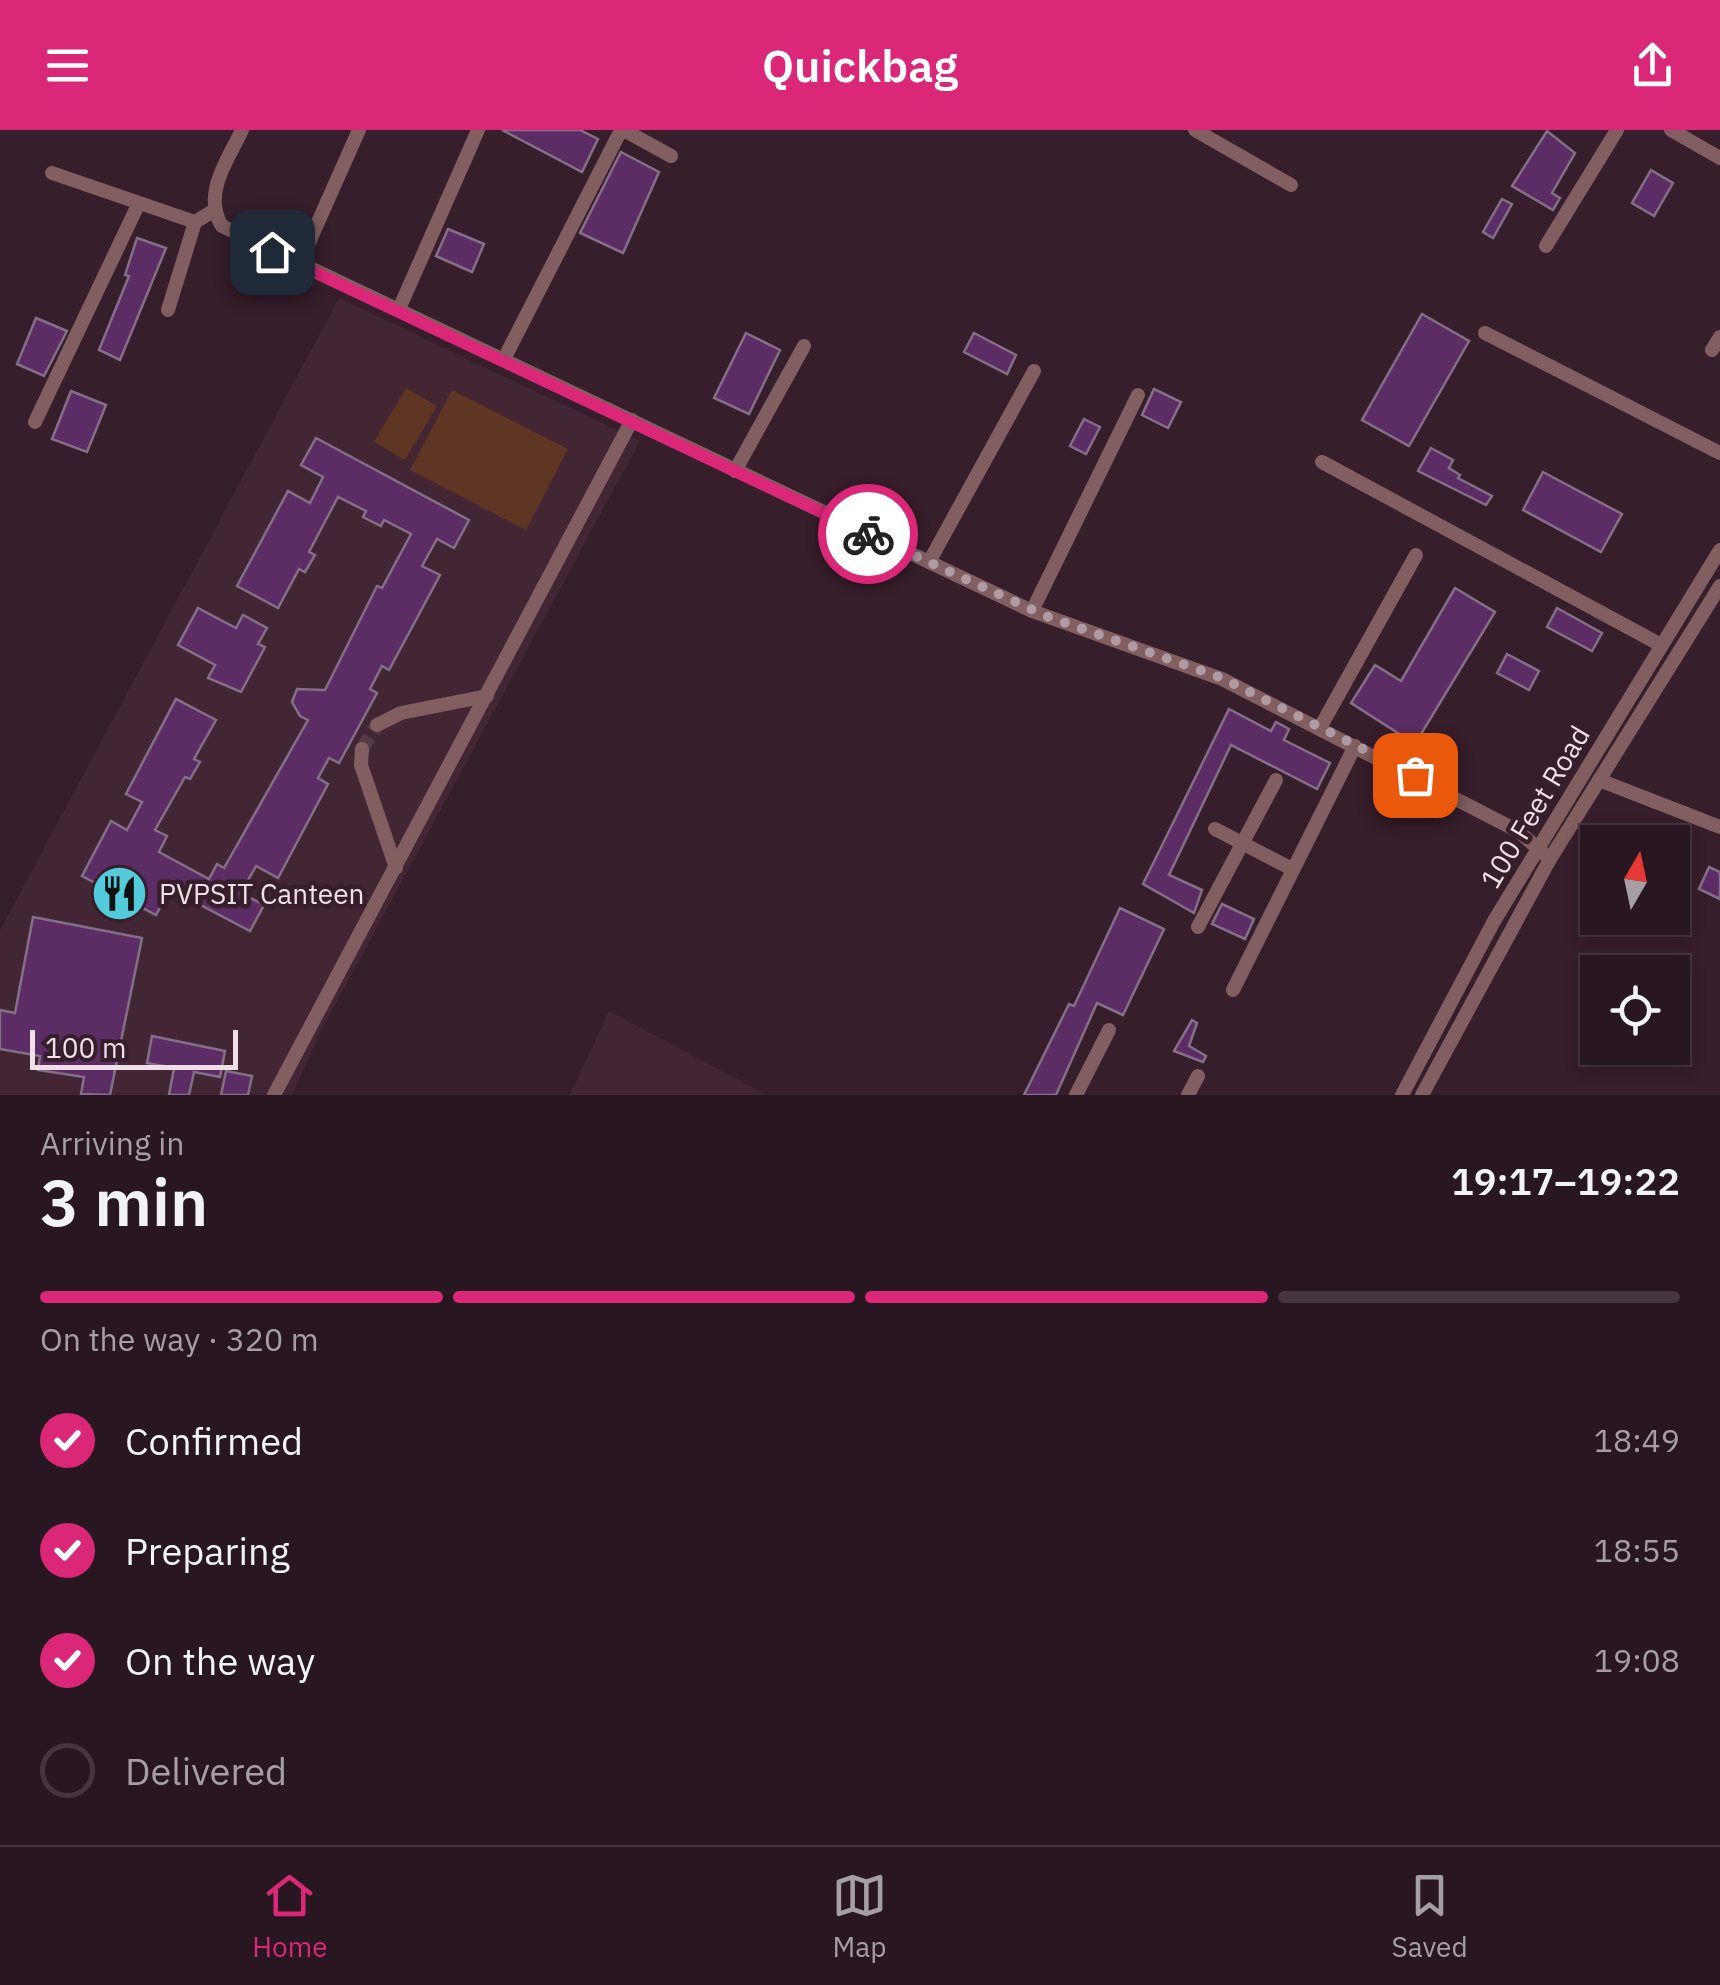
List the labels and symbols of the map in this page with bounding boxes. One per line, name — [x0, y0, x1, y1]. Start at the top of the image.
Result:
pin — [230, 210, 315, 295]
courier — [818, 484, 918, 584]
street label: 100 Feet Road — [1471, 719, 1598, 895]
pin — [1373, 733, 1458, 818]
north arrow — [1580, 825, 1690, 935]
restaurant icon: PVPSIT Canteen — [90, 864, 150, 924]
place label: PVPSIT Canteen — [159, 875, 365, 912]
scale bar — [30, 1025, 238, 1070]

